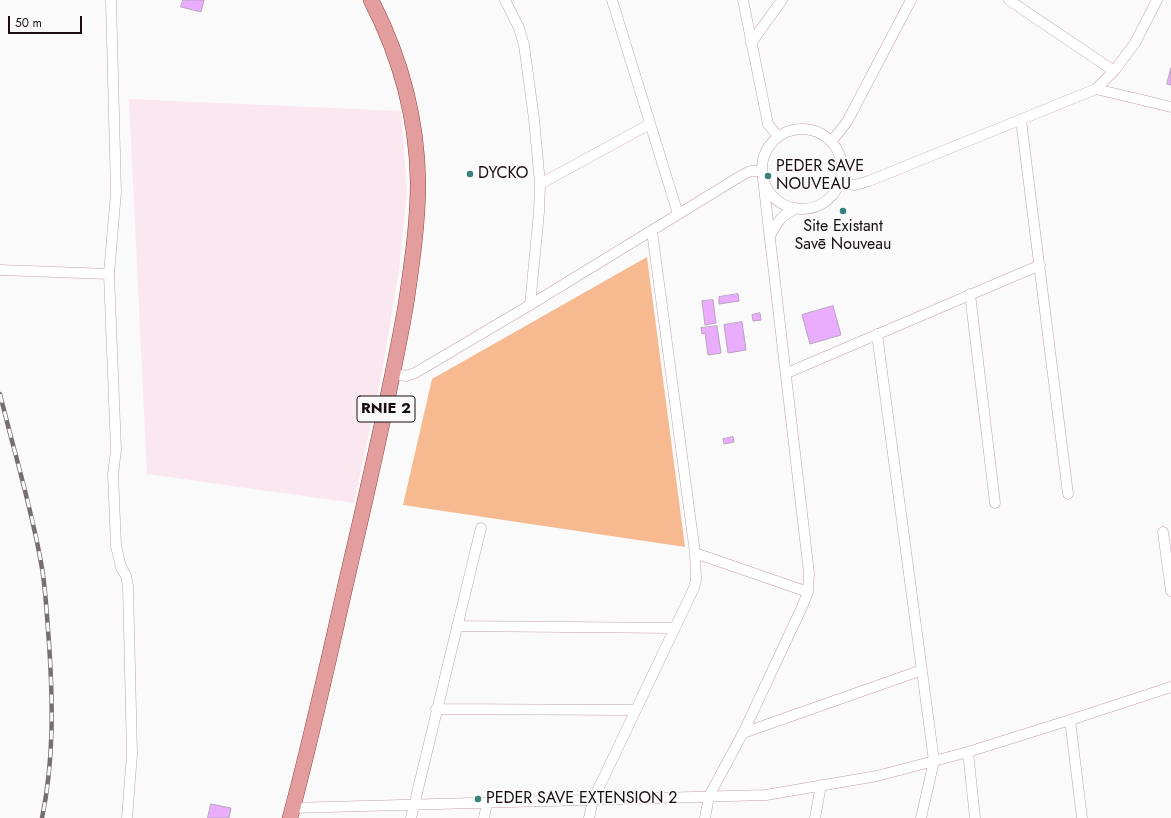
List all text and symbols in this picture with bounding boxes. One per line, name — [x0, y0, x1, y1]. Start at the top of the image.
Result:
scale bar — [10, 8, 84, 34]
text: 50 m — [15, 14, 42, 32]
place label: PEDER SAVE NOUVEAU — [776, 157, 864, 195]
place label: DYCKO — [478, 164, 528, 184]
marker: DYCKO — [465, 169, 475, 179]
marker: PEDER SAVE NOUVEAU — [763, 171, 773, 181]
marker: Site Existant Savē Nouveau — [838, 206, 848, 216]
place label: Site Existant Savē Nouveau — [795, 217, 891, 255]
road number: RNIE 2 — [357, 396, 415, 422]
place label: PEDER SAVE EXTENSION 2 — [486, 789, 677, 809]
marker: PEDER SAVE EXTENSION 2 — [473, 794, 483, 804]

